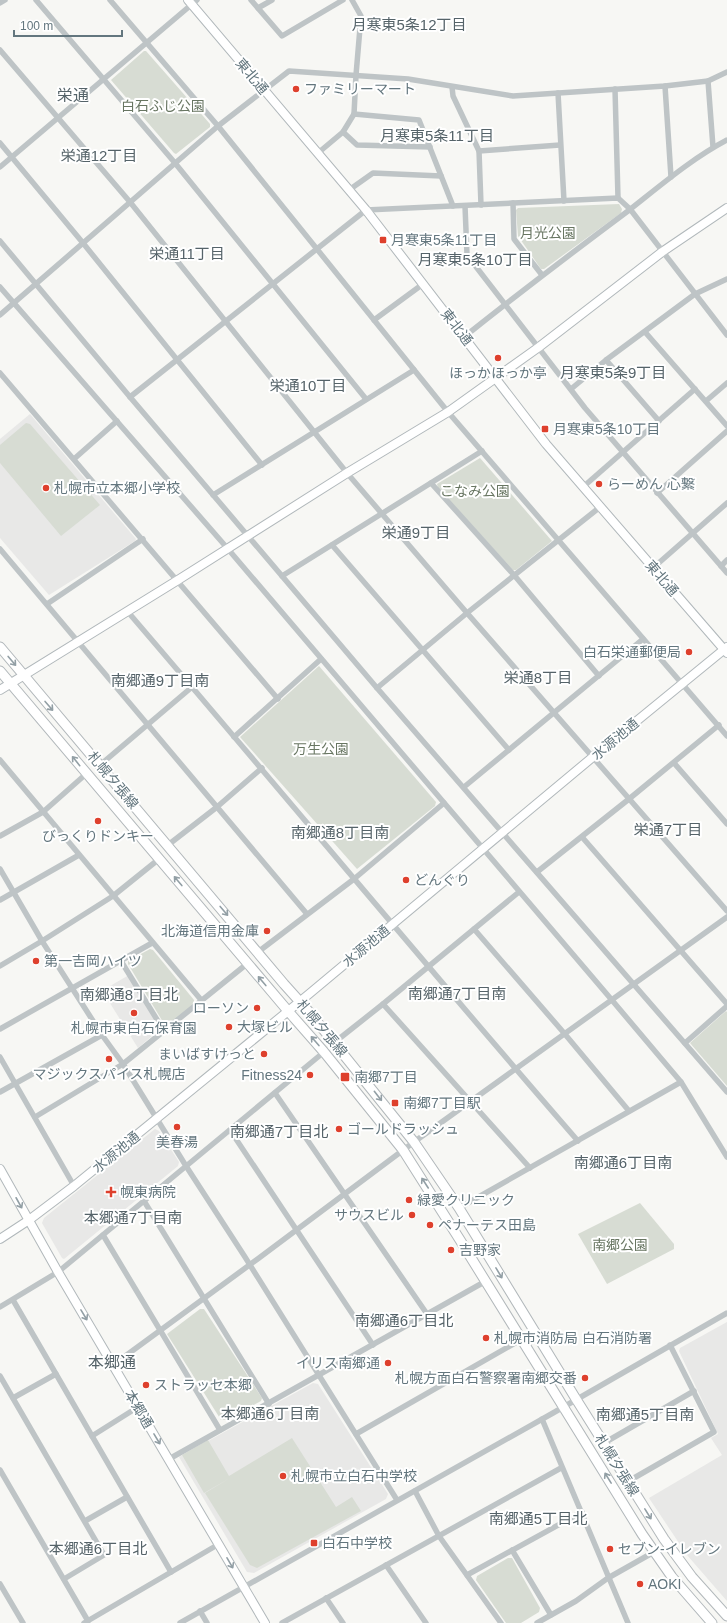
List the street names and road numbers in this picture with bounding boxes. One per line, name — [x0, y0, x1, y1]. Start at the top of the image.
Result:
street label: 東北通 — [232, 55, 272, 97]
street label: 東北通 — [438, 306, 476, 348]
street label: 東北通 — [642, 557, 682, 599]
street label: 水源池通 — [588, 715, 642, 763]
street label: 札幌夕張線 — [84, 748, 142, 812]
street label: 水源池通 — [339, 922, 393, 970]
street label: 札幌夕張線 — [293, 996, 351, 1060]
street label: 水源池通 — [89, 1128, 143, 1176]
street label: 本郷通 — [121, 1387, 157, 1431]
street label: 札幌夕張線 — [592, 1431, 642, 1499]

